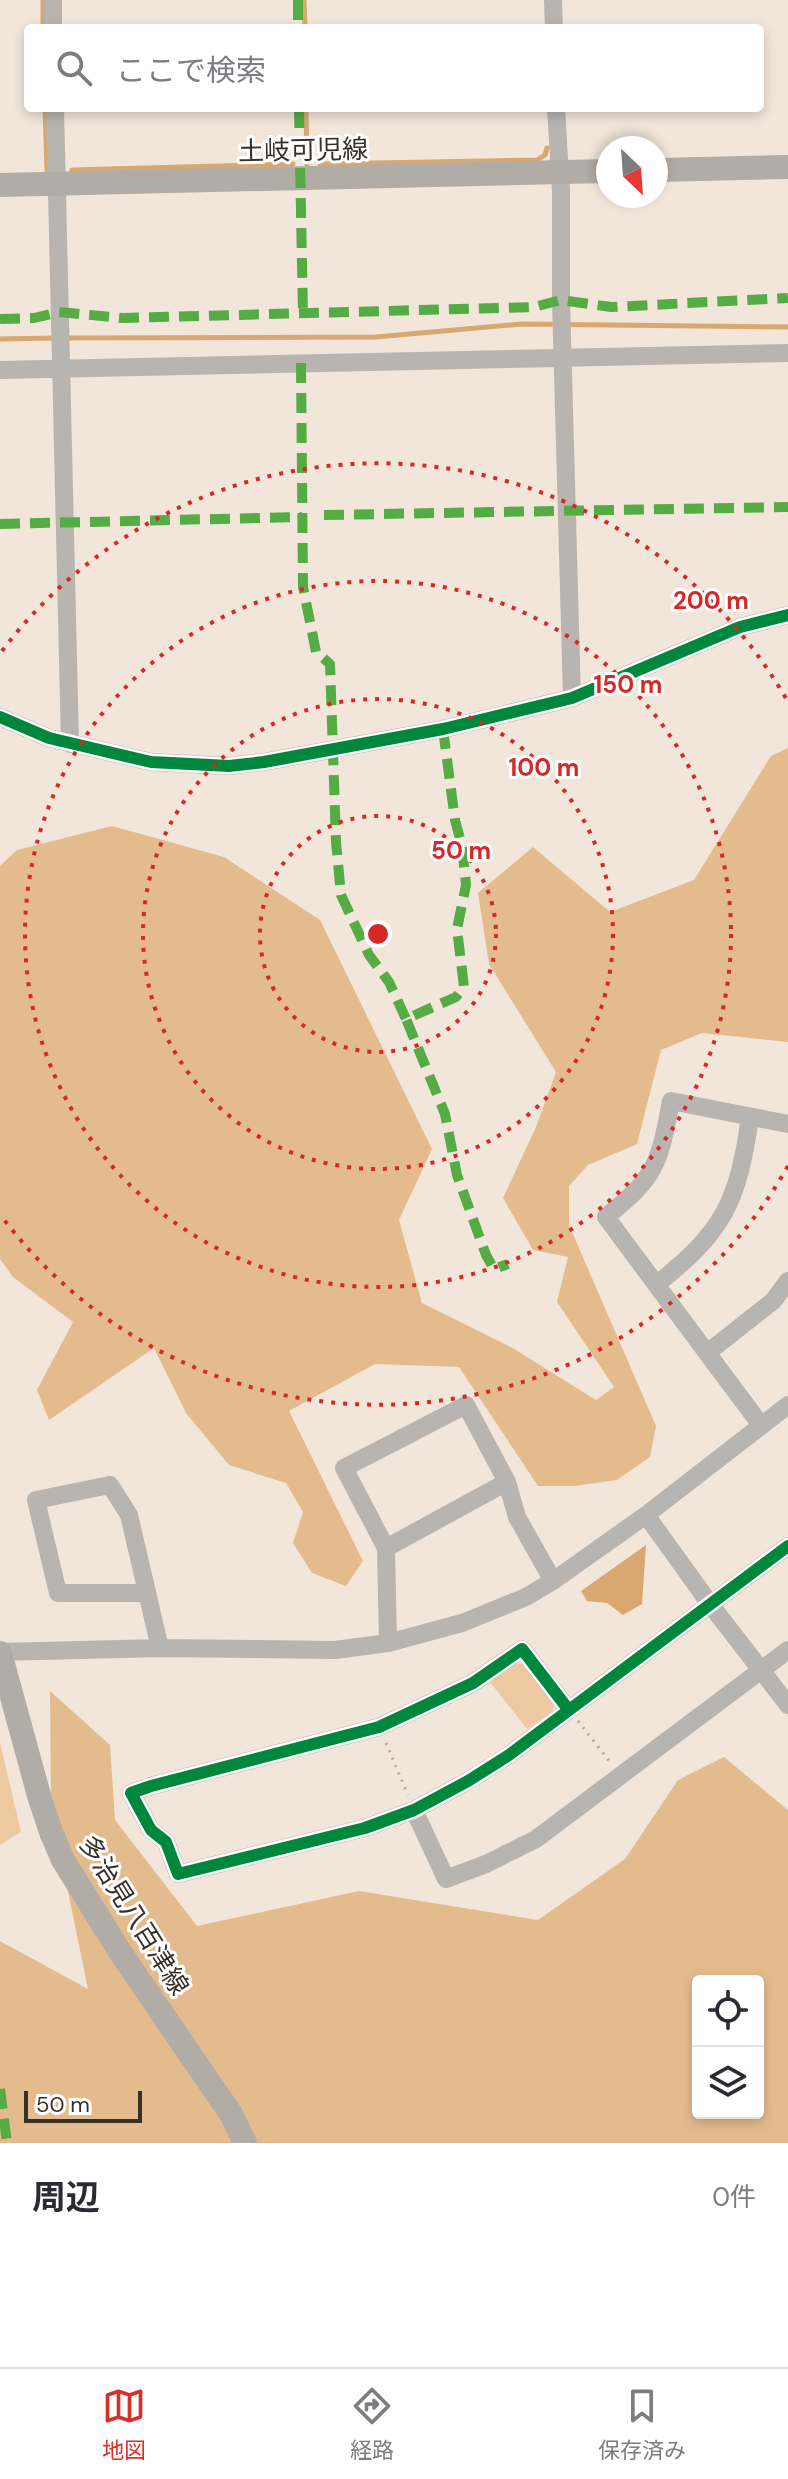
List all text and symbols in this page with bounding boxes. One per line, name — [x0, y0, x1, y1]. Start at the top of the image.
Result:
search box — [24, 24, 764, 112]
icon: search — [52, 46, 96, 90]
text: ここで検索 — [116, 51, 266, 90]
street label: 土岐可児線 — [238, 132, 368, 168]
north arrow — [596, 136, 668, 208]
text: 200 m — [673, 585, 749, 616]
text: 150 m — [594, 669, 662, 700]
text: 100 m — [509, 752, 579, 783]
text: 50 m — [431, 835, 491, 866]
centre of rings — [364, 920, 392, 948]
street label: 多治見八百津線 — [71, 1829, 197, 2001]
map controls — [692, 1975, 764, 2119]
button: locate — [692, 1975, 764, 2047]
button: layers — [692, 2047, 764, 2119]
scale bar — [24, 2087, 142, 2123]
text: 50 m — [36, 2090, 90, 2119]
text: 周辺 — [32, 2175, 100, 2220]
text: 0件 — [712, 2180, 756, 2214]
tab: 地図 — [102, 2384, 146, 2465]
tab: 経路 — [350, 2384, 394, 2465]
tab: 保存済み — [598, 2384, 686, 2465]

